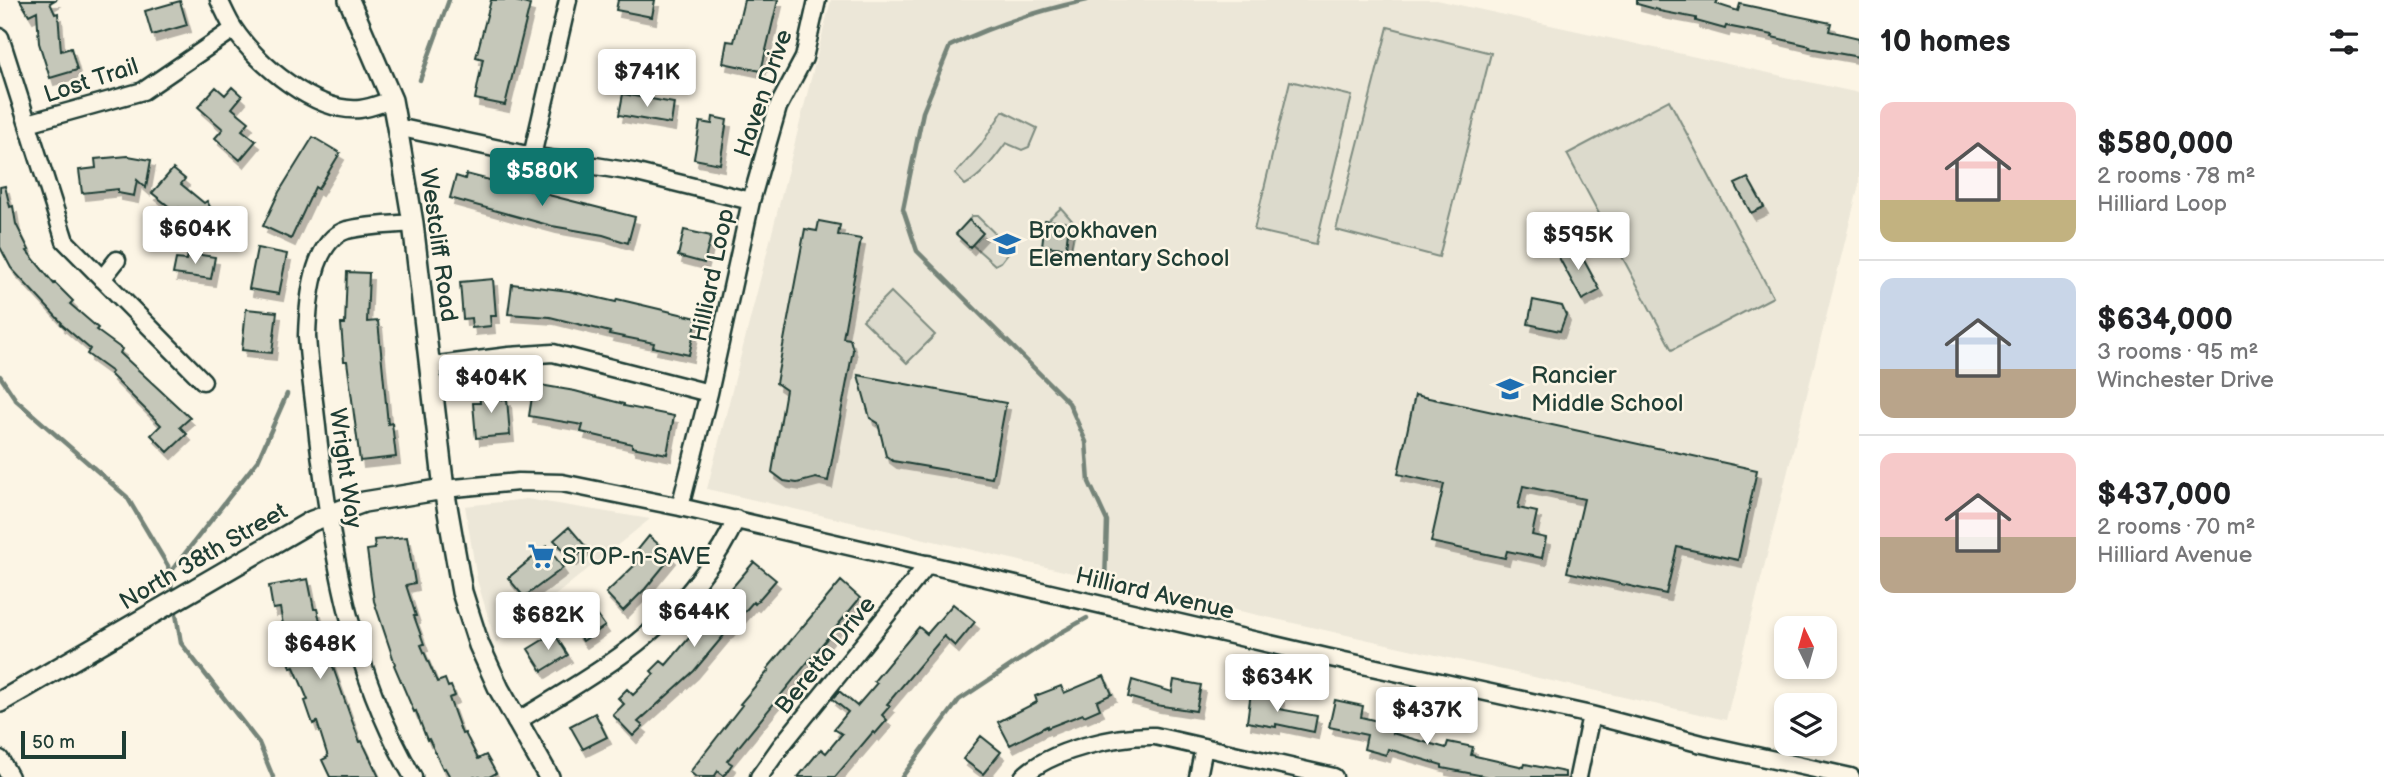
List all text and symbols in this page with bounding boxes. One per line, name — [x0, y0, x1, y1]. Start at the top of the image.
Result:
icon: filters — [2325, 23, 2363, 61]
text: 10 homes — [1880, 24, 2011, 60]
street label: Haven Drive — [728, 26, 799, 161]
pin: $741K — [598, 50, 696, 109]
street label: Lost Trail — [40, 52, 142, 109]
text: $741K — [614, 58, 680, 86]
text: $580,000 — [2097, 126, 2234, 162]
icon: home — [1936, 130, 2020, 214]
pin: $580K — [493, 148, 591, 208]
text: $580K — [506, 157, 578, 185]
text: 2 rooms · 78 m² — [2097, 162, 2255, 190]
street label: Westcliff Road — [413, 167, 464, 324]
text: Hilliard Loop — [2097, 190, 2227, 218]
pin: $604K — [146, 206, 244, 266]
street label: Hilliard Loop — [684, 206, 741, 345]
pin: $595K — [1529, 212, 1627, 272]
text: $604K — [159, 215, 231, 243]
place label: Brookhaven Elementary School — [1028, 216, 1229, 273]
text: $595K — [1543, 221, 1613, 249]
school or university icon: Brookhaven Elementary School — [992, 229, 1022, 259]
text: $634,000 — [2097, 302, 2233, 338]
icon: home — [1936, 306, 2020, 390]
text: 3 rooms · 95 m² — [2097, 338, 2258, 366]
pin: $404K — [442, 356, 540, 415]
place label: Rancier Middle School — [1531, 361, 1683, 418]
text: $404K — [455, 364, 527, 392]
text: Winchester Drive — [2097, 366, 2274, 394]
school or university icon: Rancier Middle School — [1495, 374, 1525, 404]
street label: Wright Way — [323, 406, 368, 530]
text: $437,000 — [2097, 477, 2231, 513]
icon: home — [1936, 481, 2020, 565]
street label: North 38th Street — [114, 496, 293, 616]
text: 2 rooms · 70 m² — [2097, 513, 2256, 541]
supermarket icon: STOP-n-SAVE — [526, 541, 556, 571]
text: Hilliard Avenue — [2097, 541, 2252, 569]
place label: STOP-n-SAVE — [562, 542, 711, 571]
street label: Hilliard Avenue — [1073, 561, 1237, 626]
pin: $644K — [645, 590, 743, 649]
street label: Beretta Drive — [769, 590, 882, 720]
pin: $682K — [499, 592, 597, 652]
text: $644K — [658, 598, 730, 626]
text: $682K — [512, 601, 584, 629]
north arrow — [1774, 616, 1838, 679]
map controls — [1774, 616, 1837, 756]
pin: $648K — [271, 622, 369, 681]
text: $648K — [284, 630, 356, 658]
pin: $634K — [1228, 654, 1326, 714]
text: $634K — [1241, 663, 1313, 691]
pin: $437K — [1378, 688, 1476, 747]
button: layers — [1774, 693, 1837, 756]
text: $437K — [1392, 696, 1462, 724]
scale bar — [21, 728, 126, 760]
text: 50 m — [32, 731, 75, 754]

